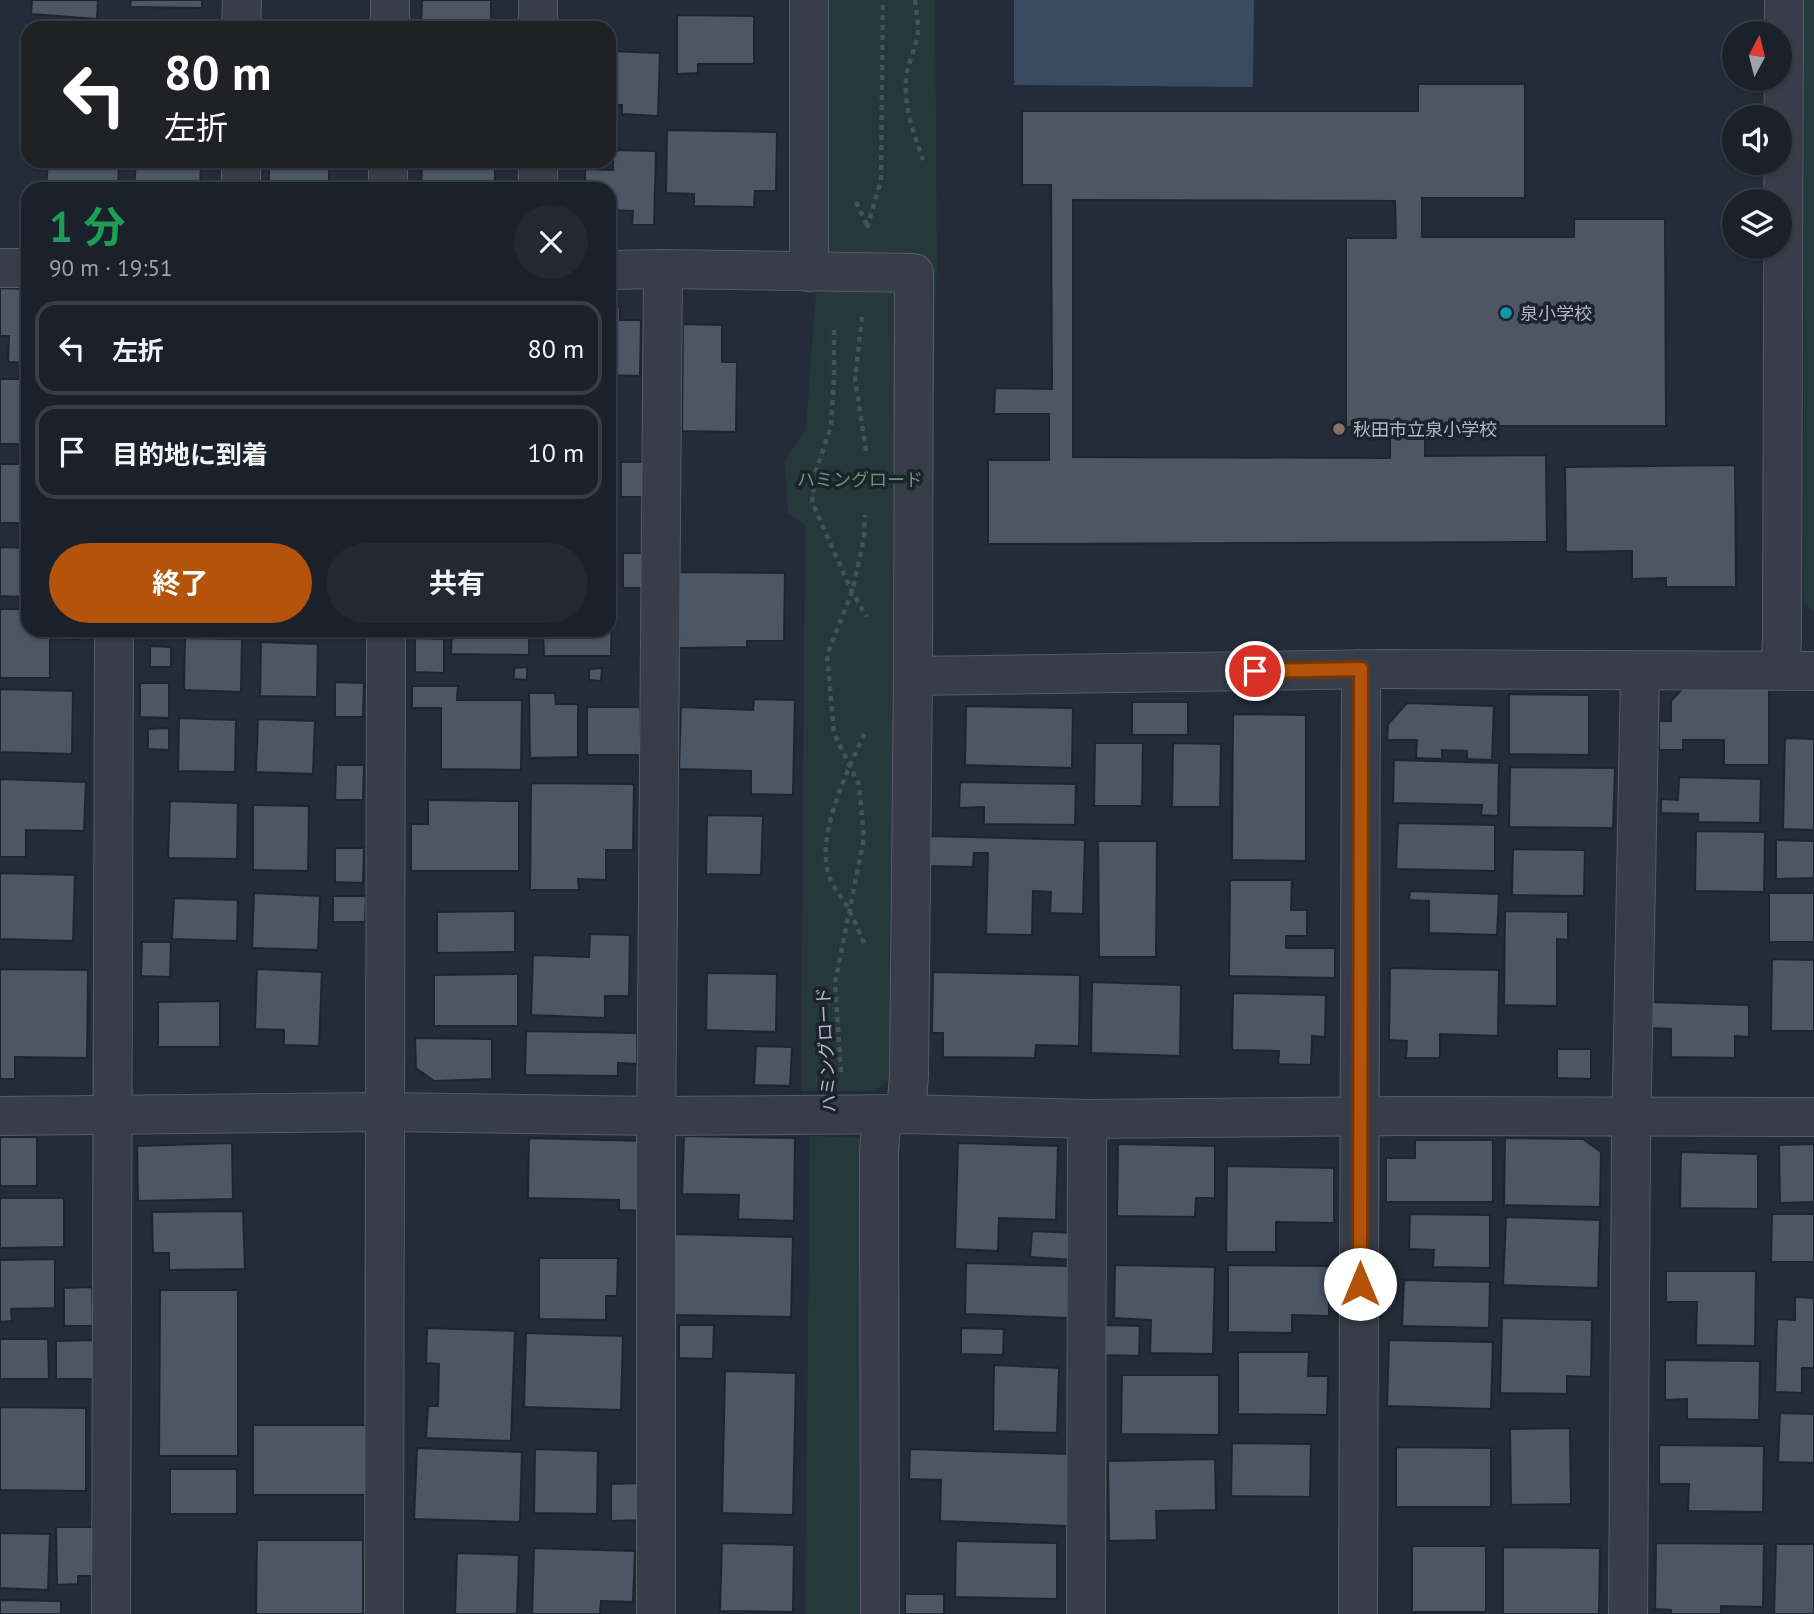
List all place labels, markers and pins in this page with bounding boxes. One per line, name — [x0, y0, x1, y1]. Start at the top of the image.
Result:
place label: 泉小学校 — [1520, 302, 1592, 325]
marker: 泉小学校 — [1498, 305, 1514, 321]
place label: 秋田市立泉小学校 — [1353, 418, 1497, 441]
marker: 秋田市立泉小学校 — [1331, 421, 1347, 437]
pin — [1225, 641, 1285, 701]

